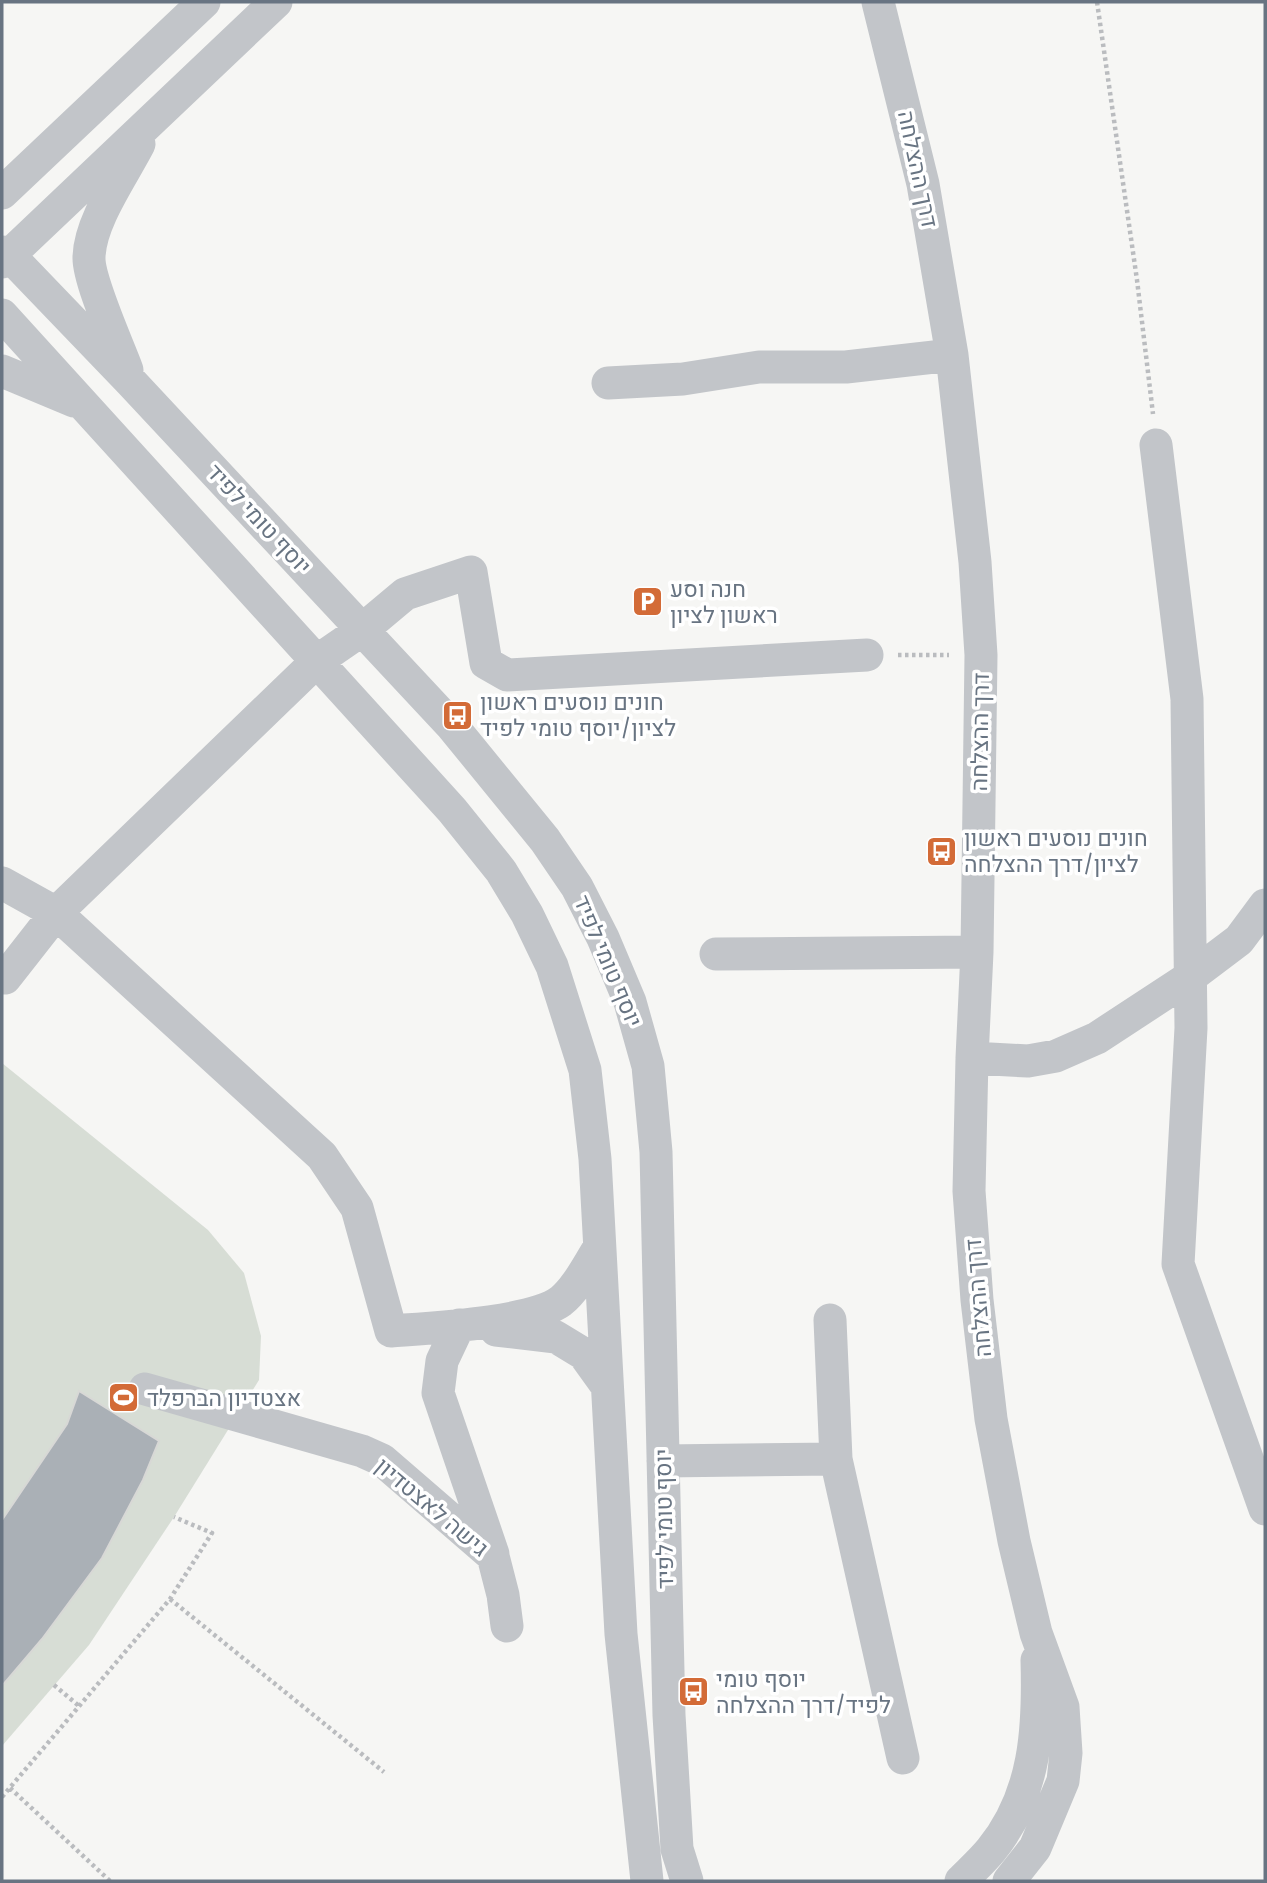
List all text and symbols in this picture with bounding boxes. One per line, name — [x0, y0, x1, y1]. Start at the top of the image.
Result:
street label: דרך ההצלחה — [892, 108, 944, 230]
street label: יוסף טומי לפיד — [201, 458, 317, 580]
place label: חנה וסע ראשון לציון — [670, 575, 778, 629]
parking icon: חנה וסע ראשון לציון — [630, 585, 664, 619]
street label: דרך ההצלחה — [965, 672, 995, 792]
place label: חונים נוסעים ראשון לציון/יוסף טומי לפיד — [480, 688, 676, 742]
bus stop icon: חונים נוסעים ראשון לציון/יוסף טומי לפיד — [440, 698, 474, 732]
place label: חונים נוסעים ראשון לציון/דרך ההצלחה — [964, 824, 1148, 878]
bus stop icon: חונים נוסעים ראשון לציון/דרך ההצלחה — [924, 834, 958, 868]
street label: יוסף טומי לפיד — [568, 891, 648, 1031]
street label: דרך ההצלחה — [959, 1238, 997, 1358]
sports icon: אצטדיון הברפלד — [107, 1381, 141, 1415]
place label: אצטדיון הברפלד — [147, 1384, 301, 1412]
street label: יוסף טומי לפיד — [649, 1449, 679, 1589]
street label: גישה לאצטדיון — [370, 1452, 494, 1562]
place label: יוסף טומי לפיד/דרך ההצלחה — [716, 1665, 891, 1719]
bus stop icon: יוסף טומי לפיד/דרך ההצלחה — [676, 1675, 710, 1709]

